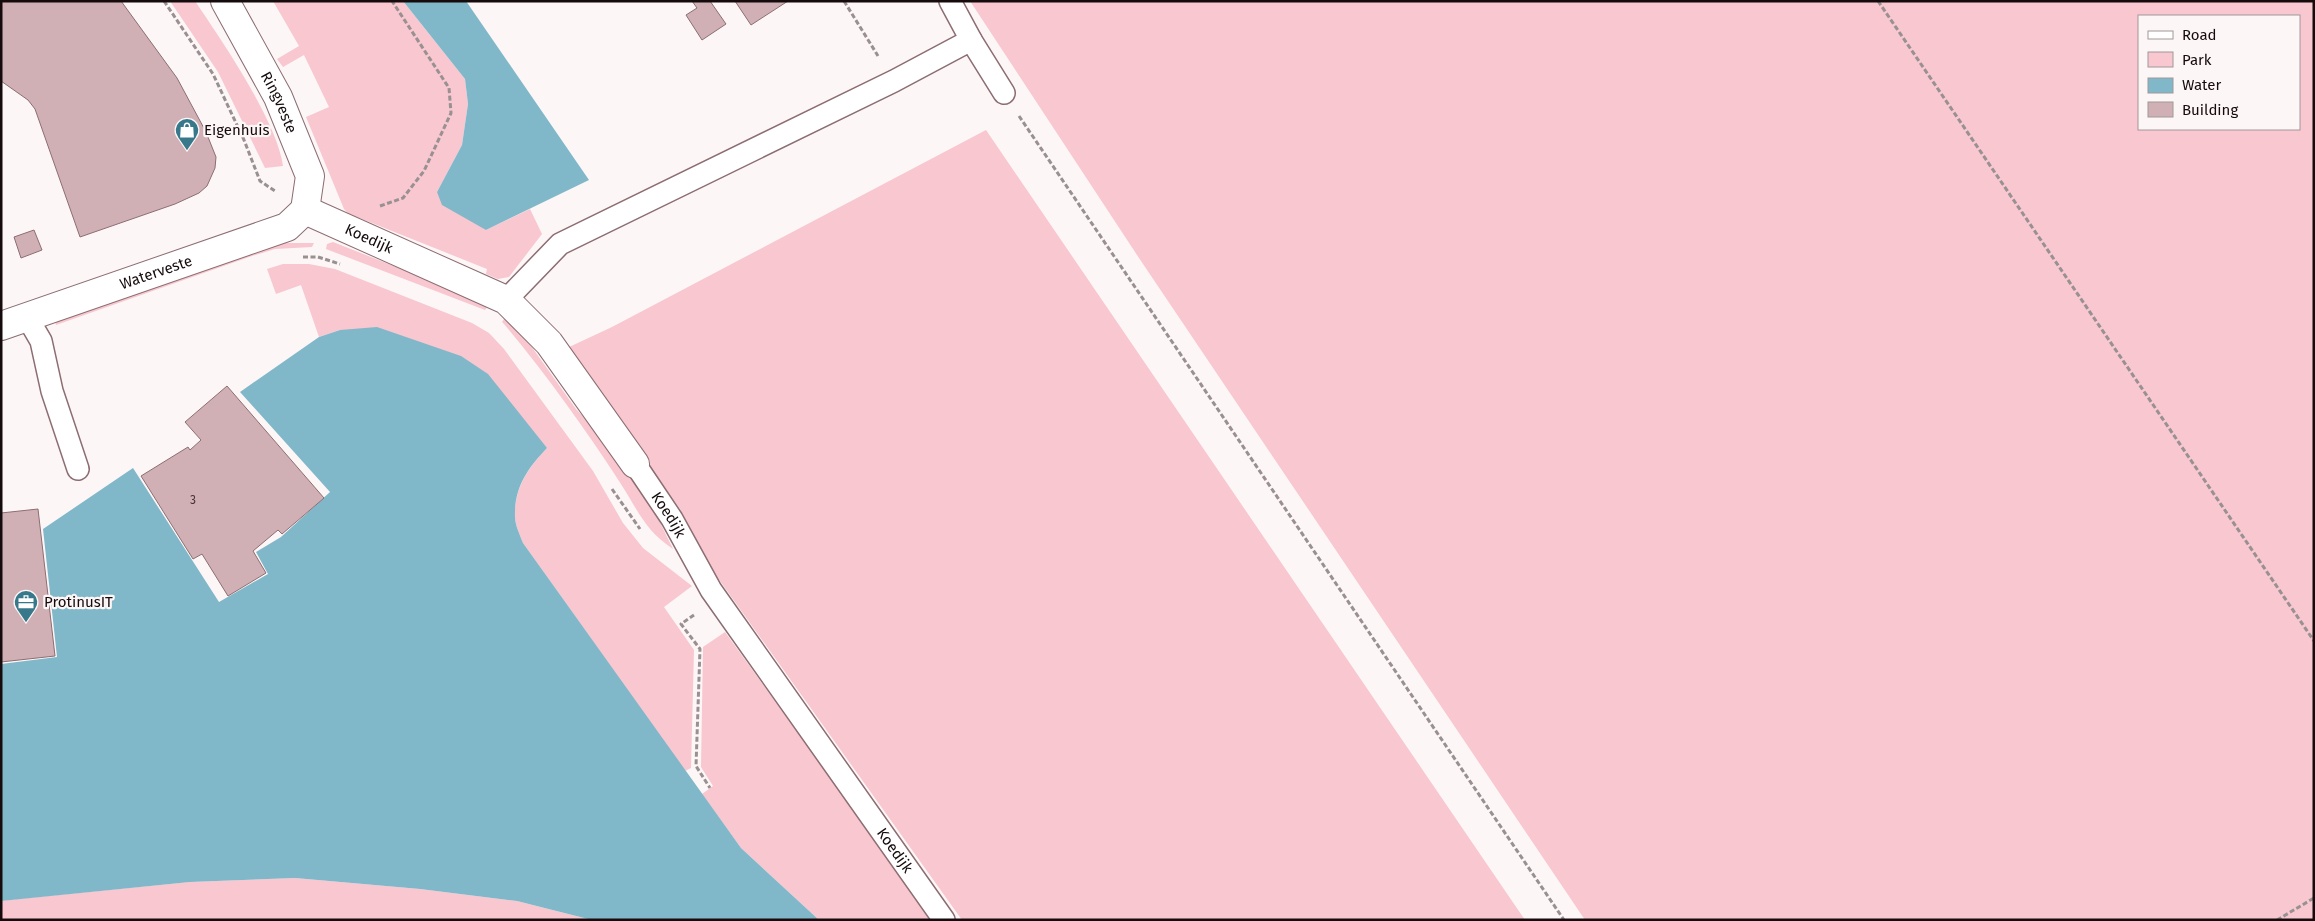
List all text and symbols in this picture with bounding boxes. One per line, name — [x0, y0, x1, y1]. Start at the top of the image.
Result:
legend — [2138, 15, 2300, 130]
text: Road — [2182, 26, 2217, 44]
text: Park — [2182, 51, 2212, 69]
street label: Ringveste — [257, 69, 301, 136]
text: Water — [2182, 76, 2221, 94]
text: Building — [2182, 101, 2238, 119]
shop icon: Eigenhuis — [174, 117, 200, 151]
place label: Eigenhuis — [204, 121, 270, 139]
street label: Koedijk — [342, 220, 396, 257]
street label: Waterveste — [117, 252, 194, 293]
street label: Koedijk — [647, 489, 690, 541]
house number: 3 — [190, 493, 196, 507]
office icon: ProtinusIT — [13, 589, 39, 623]
place label: ProtinusIT — [44, 593, 113, 611]
street label: Koedijk — [873, 824, 917, 877]

